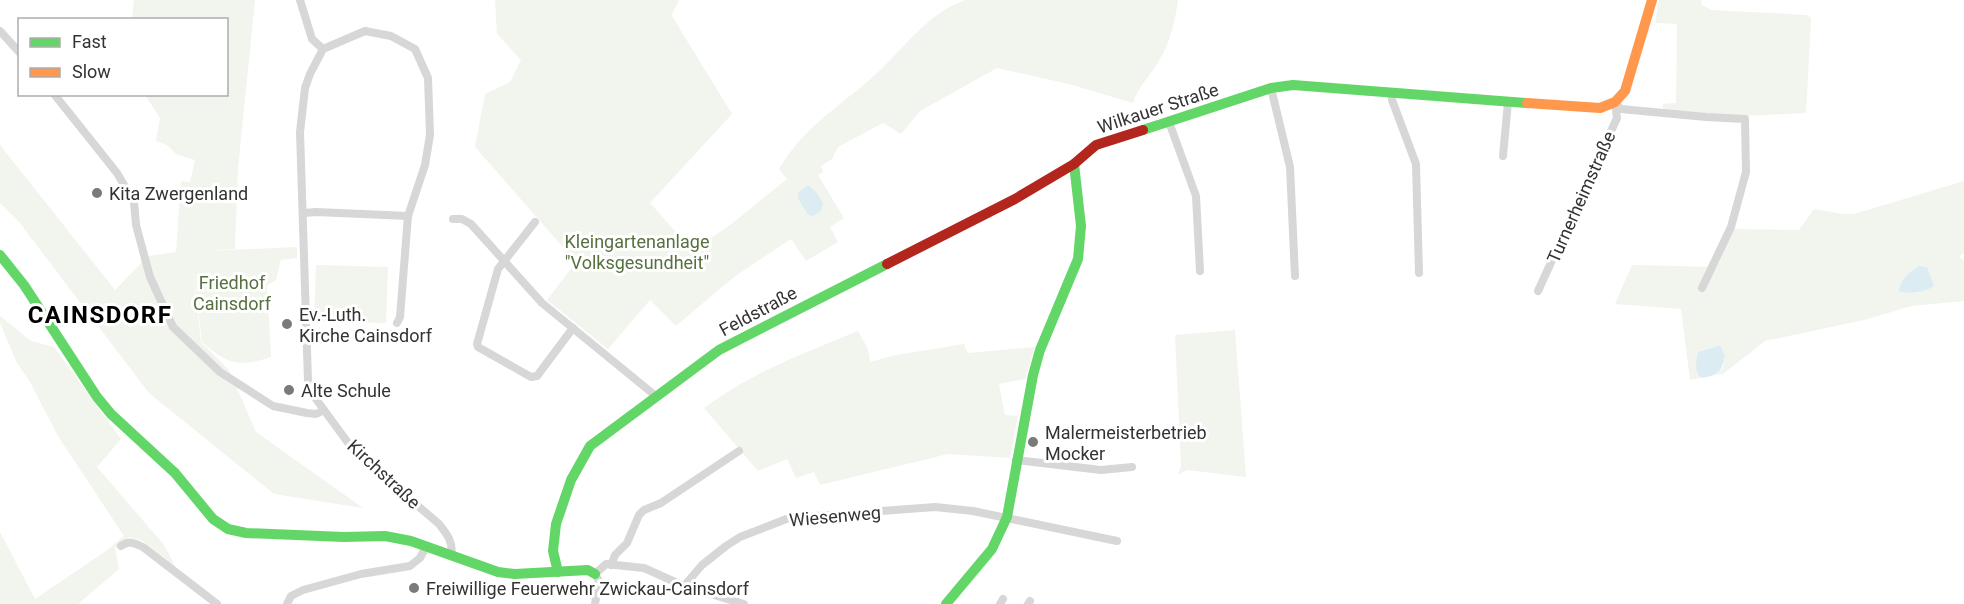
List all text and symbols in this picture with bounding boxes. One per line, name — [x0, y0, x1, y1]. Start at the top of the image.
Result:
legend — [18, 18, 228, 96]
text: Fast — [72, 31, 107, 52]
text: Slow — [72, 61, 111, 82]
street label: Wilkauer Straße — [1095, 79, 1221, 137]
street label: Turnerheimstraße — [1543, 128, 1619, 266]
place label: Kita Zwergenland — [109, 183, 248, 204]
marker: Kita Zwergenland — [90, 186, 104, 200]
park label: Kleingartenanlage "Volksgesundheit" — [565, 231, 709, 273]
park label: Friedhof Cainsdorf — [193, 272, 272, 314]
street label: Feldstraße — [716, 282, 800, 340]
district label: CAINSDORF — [28, 301, 172, 329]
place label: Ev.-Luth. Kirche Cainsdorf — [299, 304, 433, 346]
marker: Ev.-Luth. Kirche Cainsdorf — [280, 317, 294, 331]
place label: Alte Schule — [301, 380, 391, 401]
marker: Alte Schule — [282, 383, 296, 397]
place label: Malermeisterbetrieb Mocker — [1045, 422, 1207, 464]
street label: Kirchstraße — [343, 435, 425, 513]
marker: Malermeisterbetrieb Mocker — [1026, 435, 1040, 449]
street label: Wiesenweg — [788, 502, 882, 530]
place label: Freiwillige Feuerwehr Zwickau-Cainsdorf — [426, 578, 750, 599]
marker: Freiwillige Feuerwehr Zwickau-Cainsdorf — [407, 581, 421, 595]

